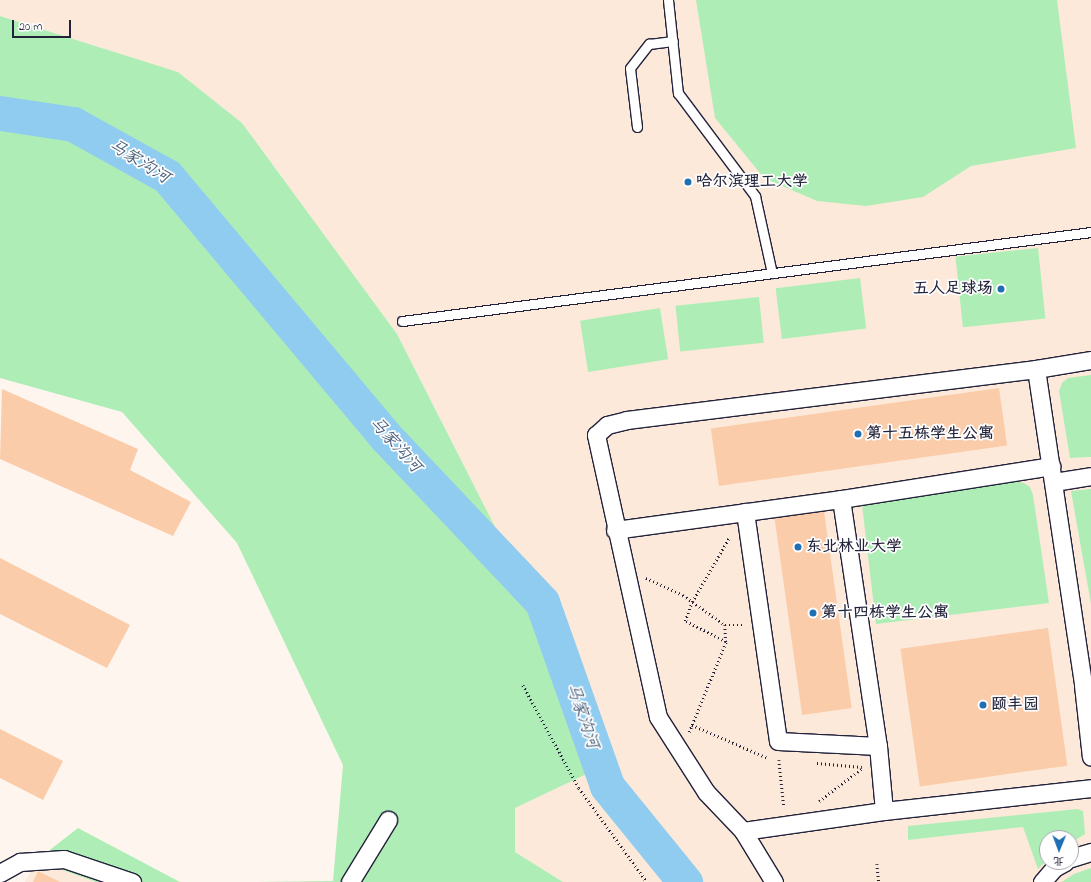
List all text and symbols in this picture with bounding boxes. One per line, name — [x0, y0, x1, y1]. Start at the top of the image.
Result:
scale bar — [14, 12, 73, 38]
text: 20 m — [19, 18, 42, 36]
water label: 马家沟河 — [105, 135, 173, 189]
place label: 哈尔滨理工大学 — [696, 172, 808, 192]
marker: 哈尔滨理工大学 — [683, 177, 693, 187]
place label: 五人足球场 — [913, 279, 993, 299]
marker: 五人足球场 — [996, 284, 1006, 294]
water label: 马家沟河 — [365, 413, 425, 477]
place label: 第十五栋学生公寓 — [866, 424, 994, 444]
marker: 第十五栋学生公寓 — [853, 429, 863, 439]
place label: 东北林业大学 — [806, 537, 902, 557]
marker: 东北林业大学 — [793, 542, 803, 552]
place label: 第十四栋学生公寓 — [821, 603, 949, 623]
marker: 第十四栋学生公寓 — [808, 608, 818, 618]
water label: 马家沟河 — [561, 681, 603, 751]
place label: 颐丰园 — [991, 695, 1039, 715]
marker: 颐丰园 — [978, 700, 988, 710]
north arrow — [1039, 830, 1079, 870]
text: 北 — [1053, 853, 1064, 869]

